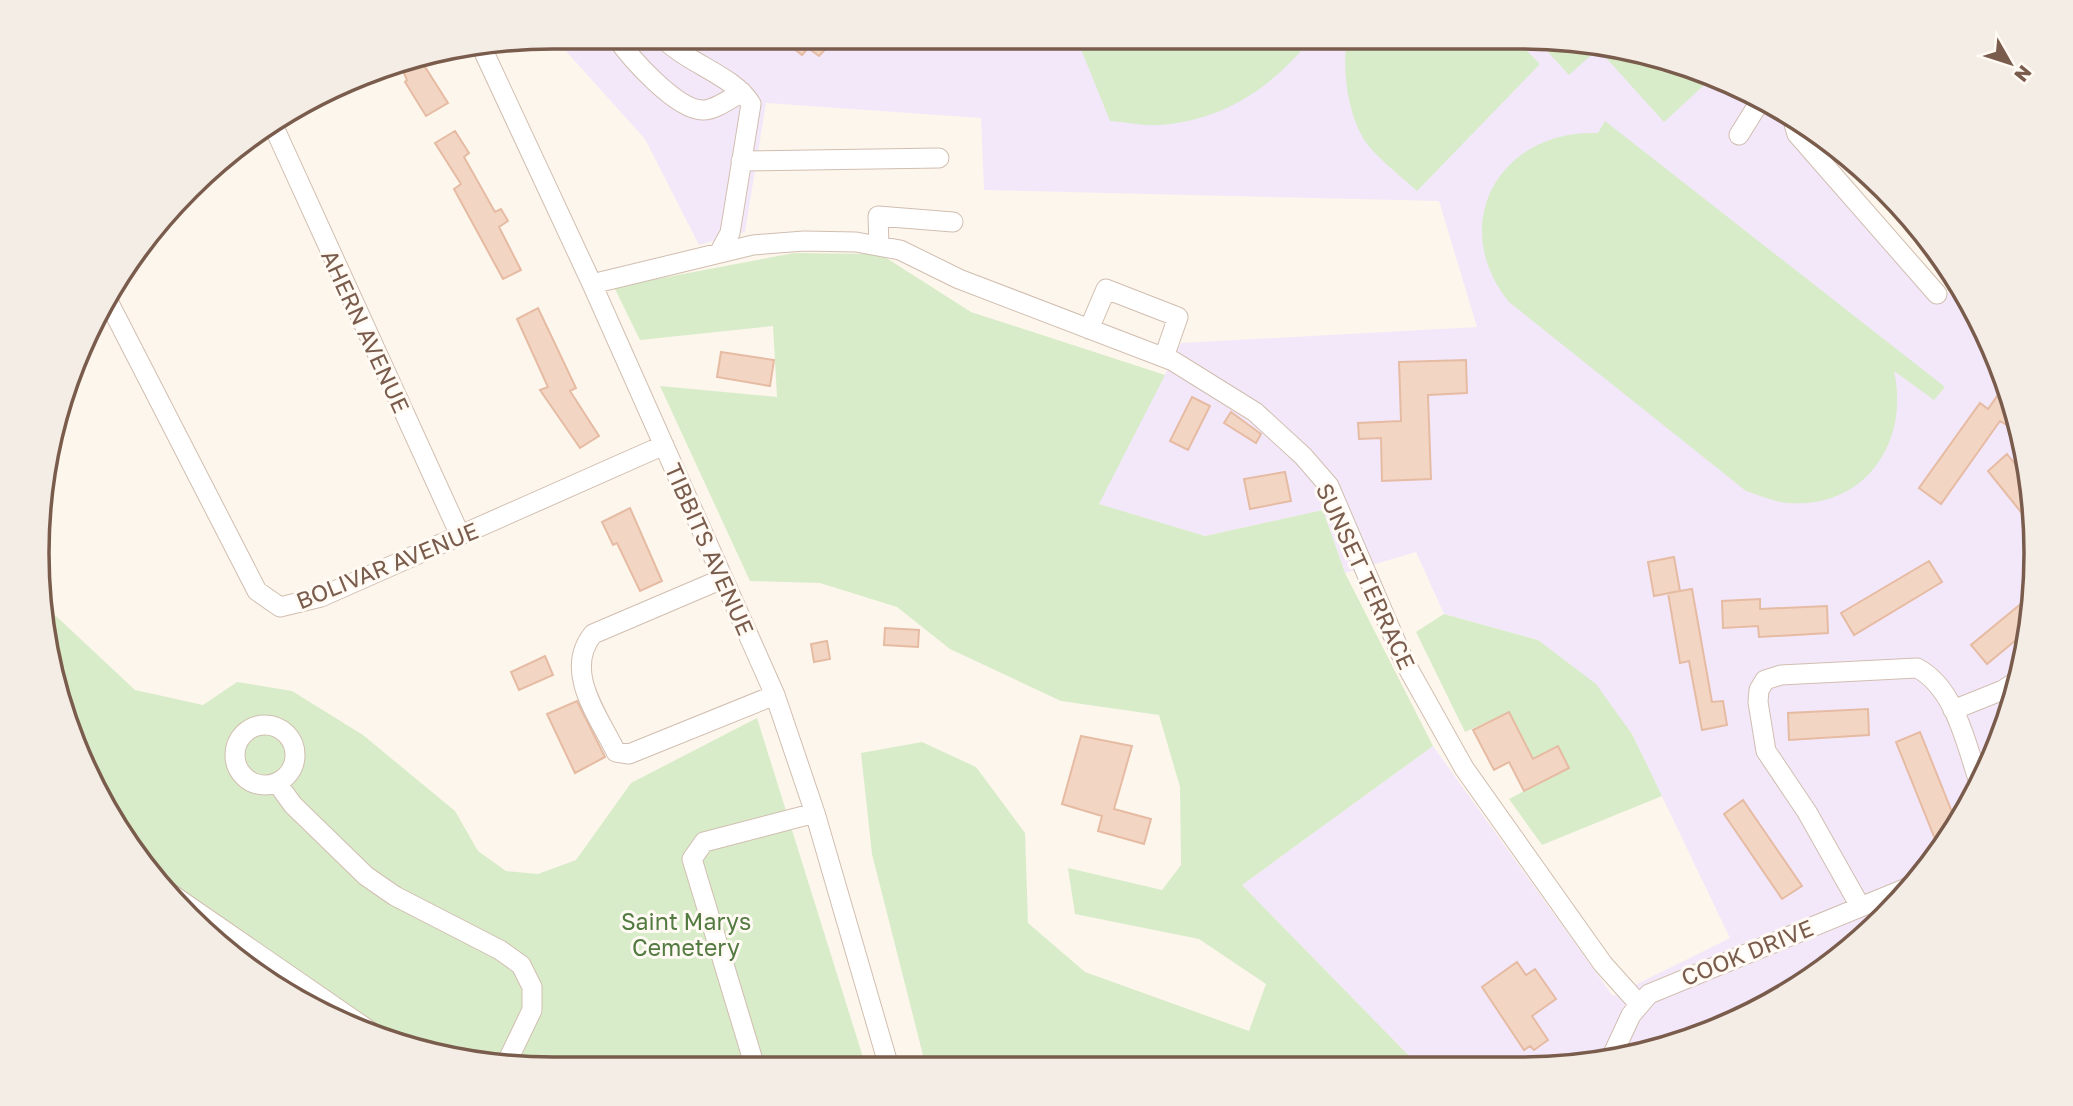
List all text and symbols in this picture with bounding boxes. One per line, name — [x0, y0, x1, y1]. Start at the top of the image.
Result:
north arrow — [1975, 28, 2045, 98]
text: N — [2010, 61, 2037, 87]
street label: AHERN AVENUE — [316, 245, 416, 417]
street label: TIBBITS AVENUE — [660, 459, 760, 639]
street label: SUNSET TERRACE — [1311, 478, 1421, 674]
street label: BOLIVAR AVENUE — [292, 516, 482, 614]
park label: Saint Marys Cemetery — [621, 907, 751, 961]
street label: COOK DRIVE — [1677, 913, 1817, 991]

